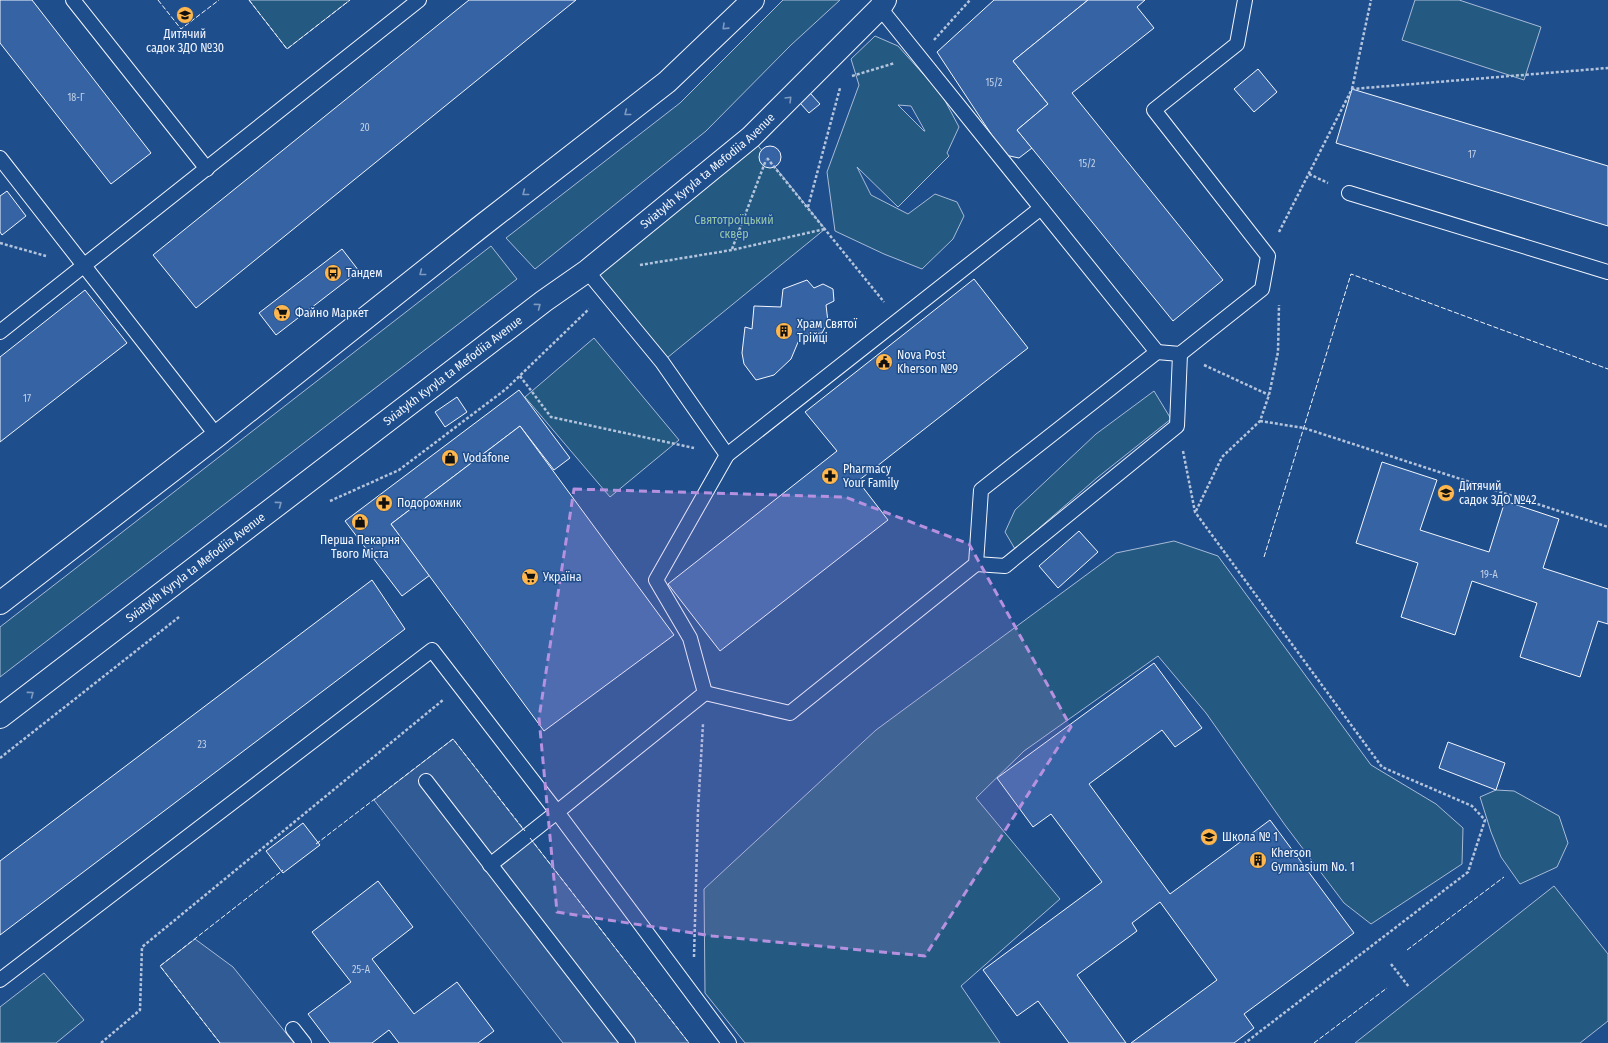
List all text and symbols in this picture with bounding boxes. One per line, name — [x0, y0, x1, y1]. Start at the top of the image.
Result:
school or university icon: Дитячий садок ЗДО №30 — [175, 5, 195, 25]
one-way arrow — [722, 22, 729, 29]
place label: Дитячий садок ЗДО №30 — [146, 27, 224, 55]
house number: 15/2 — [986, 77, 1003, 89]
house number: 18-Г — [67, 92, 85, 104]
one-way arrow — [784, 96, 792, 104]
one-way arrow — [625, 108, 632, 115]
street label: Sviatykh Kyryla ta Mefodiia Avenue — [638, 110, 778, 231]
house number: 20 — [360, 122, 370, 134]
house number: 17 — [1468, 149, 1476, 161]
house number: 15/2 — [1079, 158, 1096, 170]
one-way arrow — [522, 188, 529, 195]
park label: Святотроїцький сквер — [694, 213, 774, 241]
bus stop icon: Тандем — [323, 263, 343, 283]
place label: Тандем — [346, 266, 382, 280]
one-way arrow — [420, 268, 427, 275]
supermarket icon: Файно Маркет — [272, 303, 292, 323]
one-way arrow — [533, 304, 540, 311]
place label: Файно Маркет — [295, 306, 369, 320]
street label: Sviatykh Kyryla ta Mefodiia Avenue — [380, 313, 525, 428]
place label: Храм Святої Трійці — [797, 317, 858, 345]
building icon: Храм Святої Трійці — [774, 321, 794, 341]
place label: Nova Post Kherson №9 — [897, 348, 958, 376]
public building icon: Nova Post Kherson №9 — [874, 352, 894, 372]
house number: 17 — [23, 393, 31, 405]
shop icon: Vodafone — [440, 448, 460, 468]
place label: Vodafone — [463, 451, 510, 465]
place label: Pharmacy Your Family — [843, 462, 900, 490]
pharmacy icon: Pharmacy Your Family — [820, 466, 840, 486]
place label: Дитячий садок ЗДО №42 — [1458, 479, 1536, 507]
school or university icon: Дитячий садок ЗДО №42 — [1436, 483, 1456, 503]
pharmacy icon: Подорожник — [374, 493, 394, 513]
place label: Подорожник — [397, 496, 462, 510]
one-way arrow — [274, 502, 281, 509]
street label: Sviatykh Kyryla ta Mefodiia Avenue — [123, 510, 268, 625]
shop icon: Перша Пекарня Твого Міста — [350, 512, 370, 532]
place label: Перша Пекарня Твого Міста — [320, 533, 400, 561]
supermarket icon: Україна — [520, 567, 540, 587]
house number: 19-А — [1480, 569, 1499, 581]
place label: Україна — [542, 570, 582, 584]
one-way arrow — [27, 691, 34, 698]
house number: 23 — [198, 739, 207, 751]
school or university icon: Школа № 1 — [1199, 827, 1219, 847]
place label: Школа № 1 — [1222, 830, 1278, 844]
place label: Kherson Gymnasium No. 1 — [1271, 846, 1355, 874]
building icon: Kherson Gymnasium No. 1 — [1248, 850, 1268, 870]
house number: 25-А — [352, 964, 371, 976]

